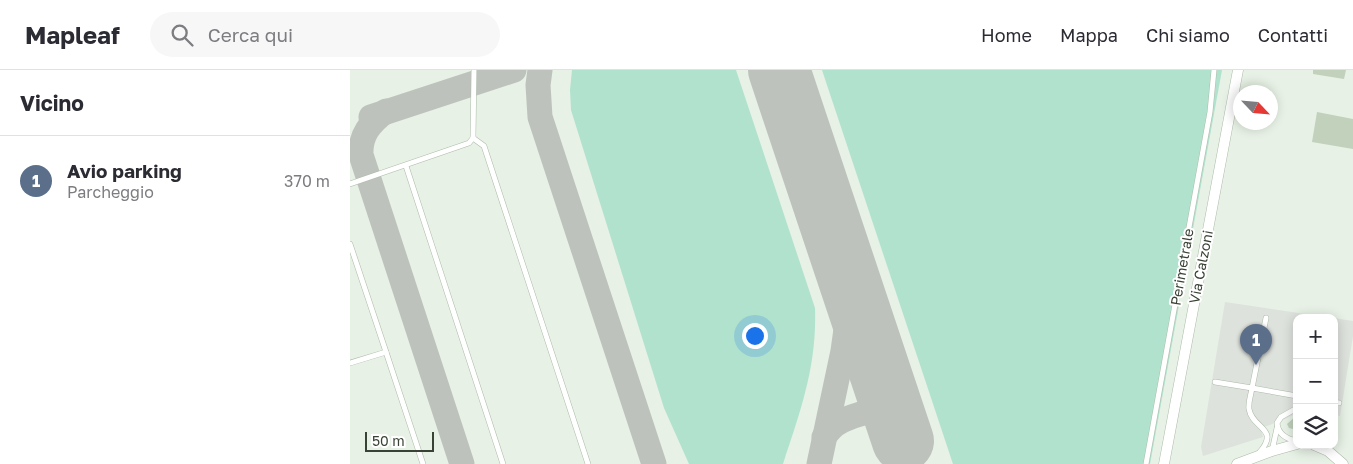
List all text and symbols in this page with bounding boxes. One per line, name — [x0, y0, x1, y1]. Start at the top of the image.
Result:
search box — [150, 12, 500, 57]
text: Mapleaf — [25, 20, 120, 49]
icon: search — [168, 21, 196, 49]
text: Cerca qui — [208, 23, 293, 46]
text: Home — [981, 24, 1032, 46]
text: Mappa — [1060, 24, 1118, 46]
text: Chi siamo — [1146, 24, 1230, 46]
text: Contatti — [1258, 24, 1328, 46]
north arrow — [1233, 85, 1278, 130]
text: Vicino — [20, 90, 84, 116]
text: Avio parking — [67, 159, 182, 182]
text: 1 — [32, 171, 40, 191]
text: 370 m — [284, 171, 330, 191]
text: Parcheggio — [67, 182, 154, 202]
street label: Perimetrale — [1166, 227, 1197, 307]
street label: Via Calzoni — [1185, 229, 1216, 305]
map controls — [1293, 314, 1338, 449]
button: + — [1293, 314, 1338, 359]
your location — [742, 323, 768, 349]
pin: 1 — [1240, 324, 1272, 365]
button: − — [1293, 359, 1338, 404]
button: layers — [1293, 404, 1338, 449]
scale bar — [365, 429, 434, 452]
text: 50 m — [372, 432, 405, 449]

